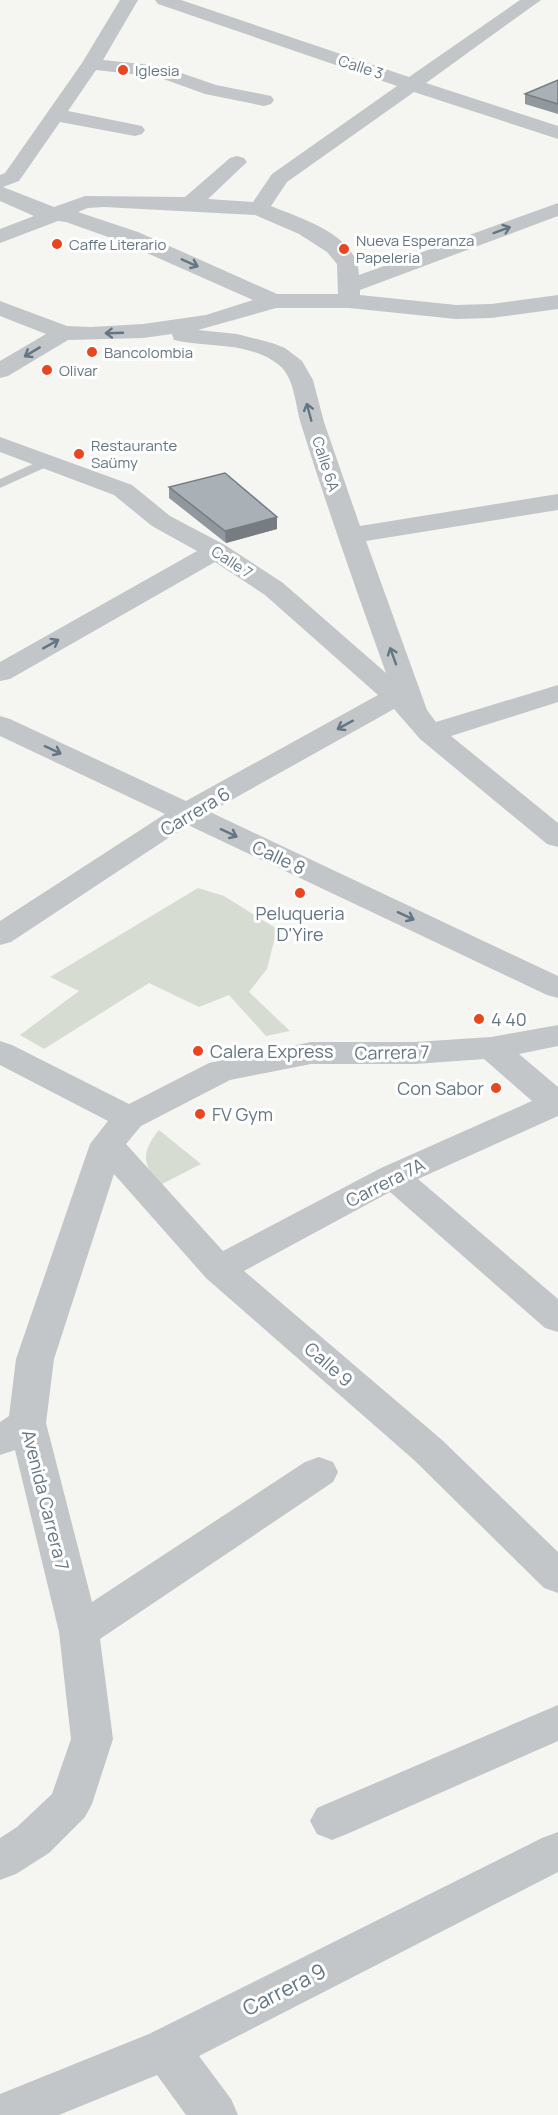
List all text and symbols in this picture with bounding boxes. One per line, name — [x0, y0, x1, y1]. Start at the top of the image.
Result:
street label: Calle 3 — [336, 50, 386, 84]
place label: Iglesia — [135, 60, 179, 81]
marker: Iglesia — [116, 63, 130, 77]
one-way arrow — [492, 223, 511, 234]
place label: Nueva Esperanza Papeleria — [356, 230, 474, 268]
place label: Caffe Literario — [69, 234, 166, 255]
marker: Caffe Literario — [50, 237, 64, 251]
marker: Nueva Esperanza Papeleria — [337, 242, 351, 256]
one-way arrow — [180, 258, 198, 270]
one-way arrow — [105, 328, 125, 339]
place label: Bancolombia — [104, 342, 193, 363]
marker: Bancolombia — [85, 345, 99, 359]
one-way arrow — [24, 346, 41, 358]
place label: Olivar — [59, 360, 98, 381]
marker: Olivar — [40, 363, 54, 377]
one-way arrow — [303, 403, 314, 422]
street label: Calle 6A — [307, 434, 345, 495]
place label: Restaurante Saümy — [91, 435, 177, 473]
marker: Restaurante Saümy — [72, 447, 86, 461]
street label: Calle 7 — [207, 541, 257, 583]
one-way arrow — [42, 638, 59, 650]
one-way arrow — [387, 647, 398, 666]
one-way arrow — [337, 719, 354, 731]
one-way arrow — [43, 744, 61, 756]
street label: Carrera 6 — [156, 781, 234, 841]
one-way arrow — [220, 828, 238, 840]
street label: Calle 8 — [249, 834, 309, 880]
marker: Peluqueria D'Yire — [293, 886, 307, 900]
place label: Peluqueria D'Yire — [256, 901, 344, 946]
one-way arrow — [396, 911, 414, 923]
place label: 4 40 — [491, 1007, 527, 1031]
marker: 4 40 — [472, 1012, 486, 1026]
place label: Calera Express — [210, 1039, 333, 1063]
street label: Carrera 7 — [354, 1039, 430, 1065]
marker: Calera Express — [191, 1044, 205, 1058]
place label: Con Sabor — [397, 1076, 484, 1100]
marker: Con Sabor — [489, 1081, 503, 1095]
place label: FV Gym — [212, 1102, 273, 1126]
marker: FV Gym — [193, 1107, 207, 1121]
street label: Carrera 7A — [341, 1152, 429, 1212]
street label: Calle 9 — [300, 1336, 358, 1392]
street label: Avenida Carrera 7 — [17, 1427, 75, 1573]
street label: Carrera 9 — [238, 1956, 330, 2022]

